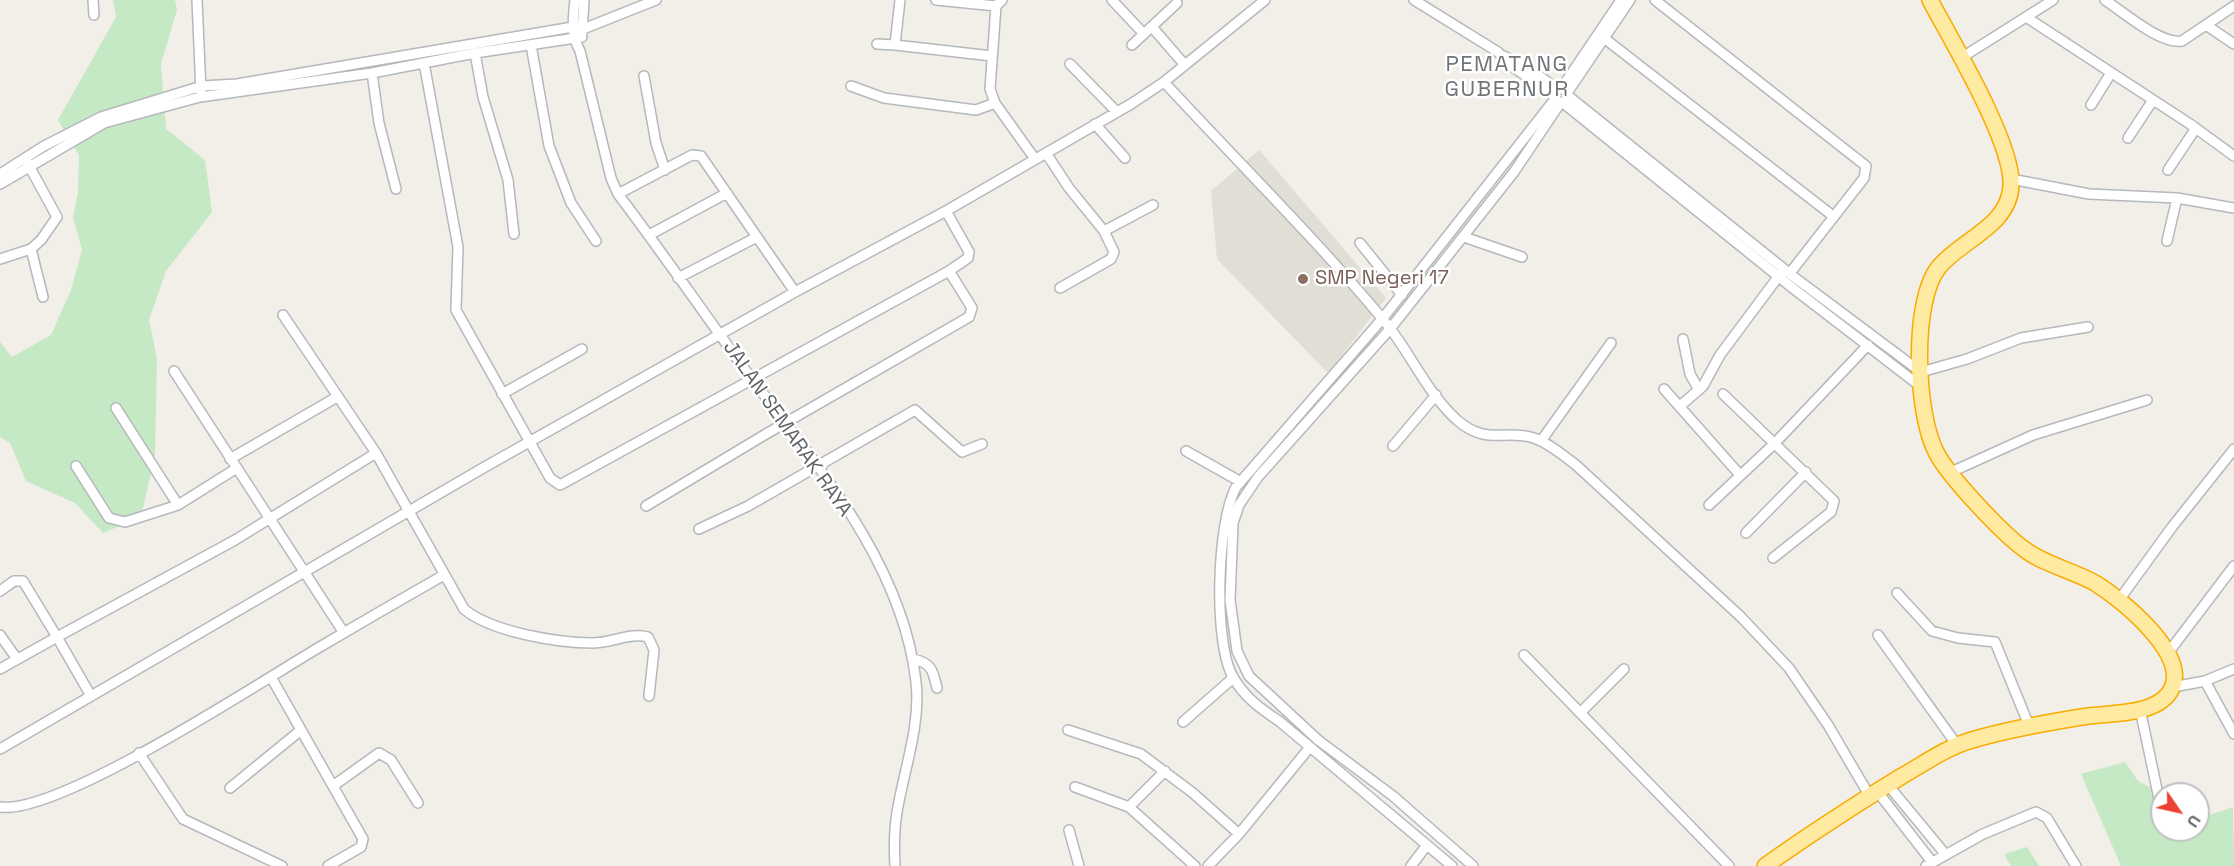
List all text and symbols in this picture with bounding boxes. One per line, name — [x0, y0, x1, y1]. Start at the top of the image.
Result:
district label: PEMATANG GUBERNUR — [1444, 52, 1570, 104]
place label: SMP Negeri 17 — [1315, 267, 1449, 291]
marker: SMP Negeri 17 — [1296, 272, 1310, 286]
street label: JALAN SEMARAK RAYA — [717, 337, 857, 521]
north arrow — [2150, 782, 2210, 842]
text: U — [2182, 811, 2205, 832]

